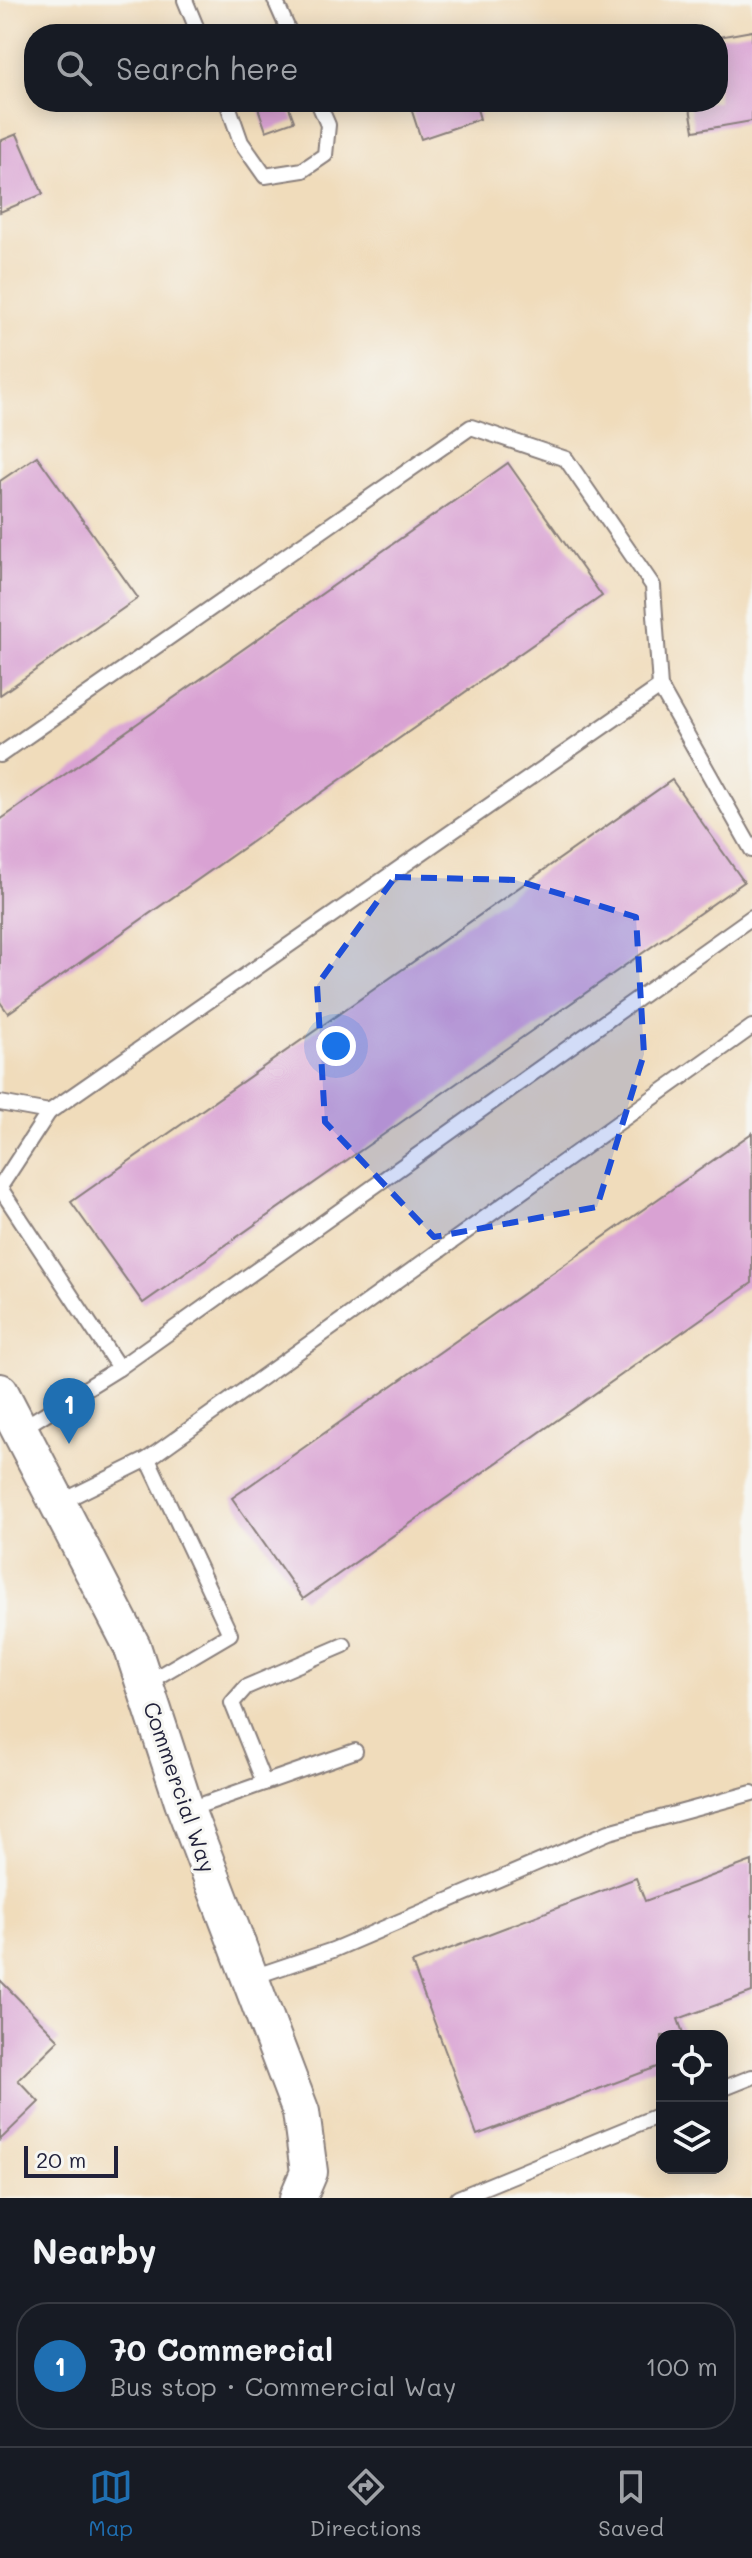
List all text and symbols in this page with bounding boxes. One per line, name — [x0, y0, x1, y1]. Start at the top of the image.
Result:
search box — [24, 24, 728, 112]
icon: search — [52, 46, 96, 90]
text: Search here — [116, 48, 299, 88]
your location — [316, 1026, 356, 1066]
pin: 1 — [43, 1378, 95, 1444]
street label: Commercial Way — [137, 1698, 223, 1876]
map controls — [656, 2030, 728, 2174]
button: locate — [656, 2030, 728, 2102]
button: layers — [656, 2102, 728, 2174]
scale bar — [24, 2142, 118, 2178]
text: 20 m — [36, 2145, 86, 2174]
text: Nearby — [32, 2228, 157, 2273]
text: 70 Commercial — [110, 2329, 333, 2369]
text: 1 — [54, 2349, 66, 2383]
text: 100 m — [645, 2349, 718, 2383]
text: Bus stop · Commercial Way — [110, 2369, 456, 2403]
tab: Map — [88, 2465, 133, 2542]
tab: Directions — [310, 2465, 422, 2542]
tab: Saved — [598, 2465, 664, 2542]

